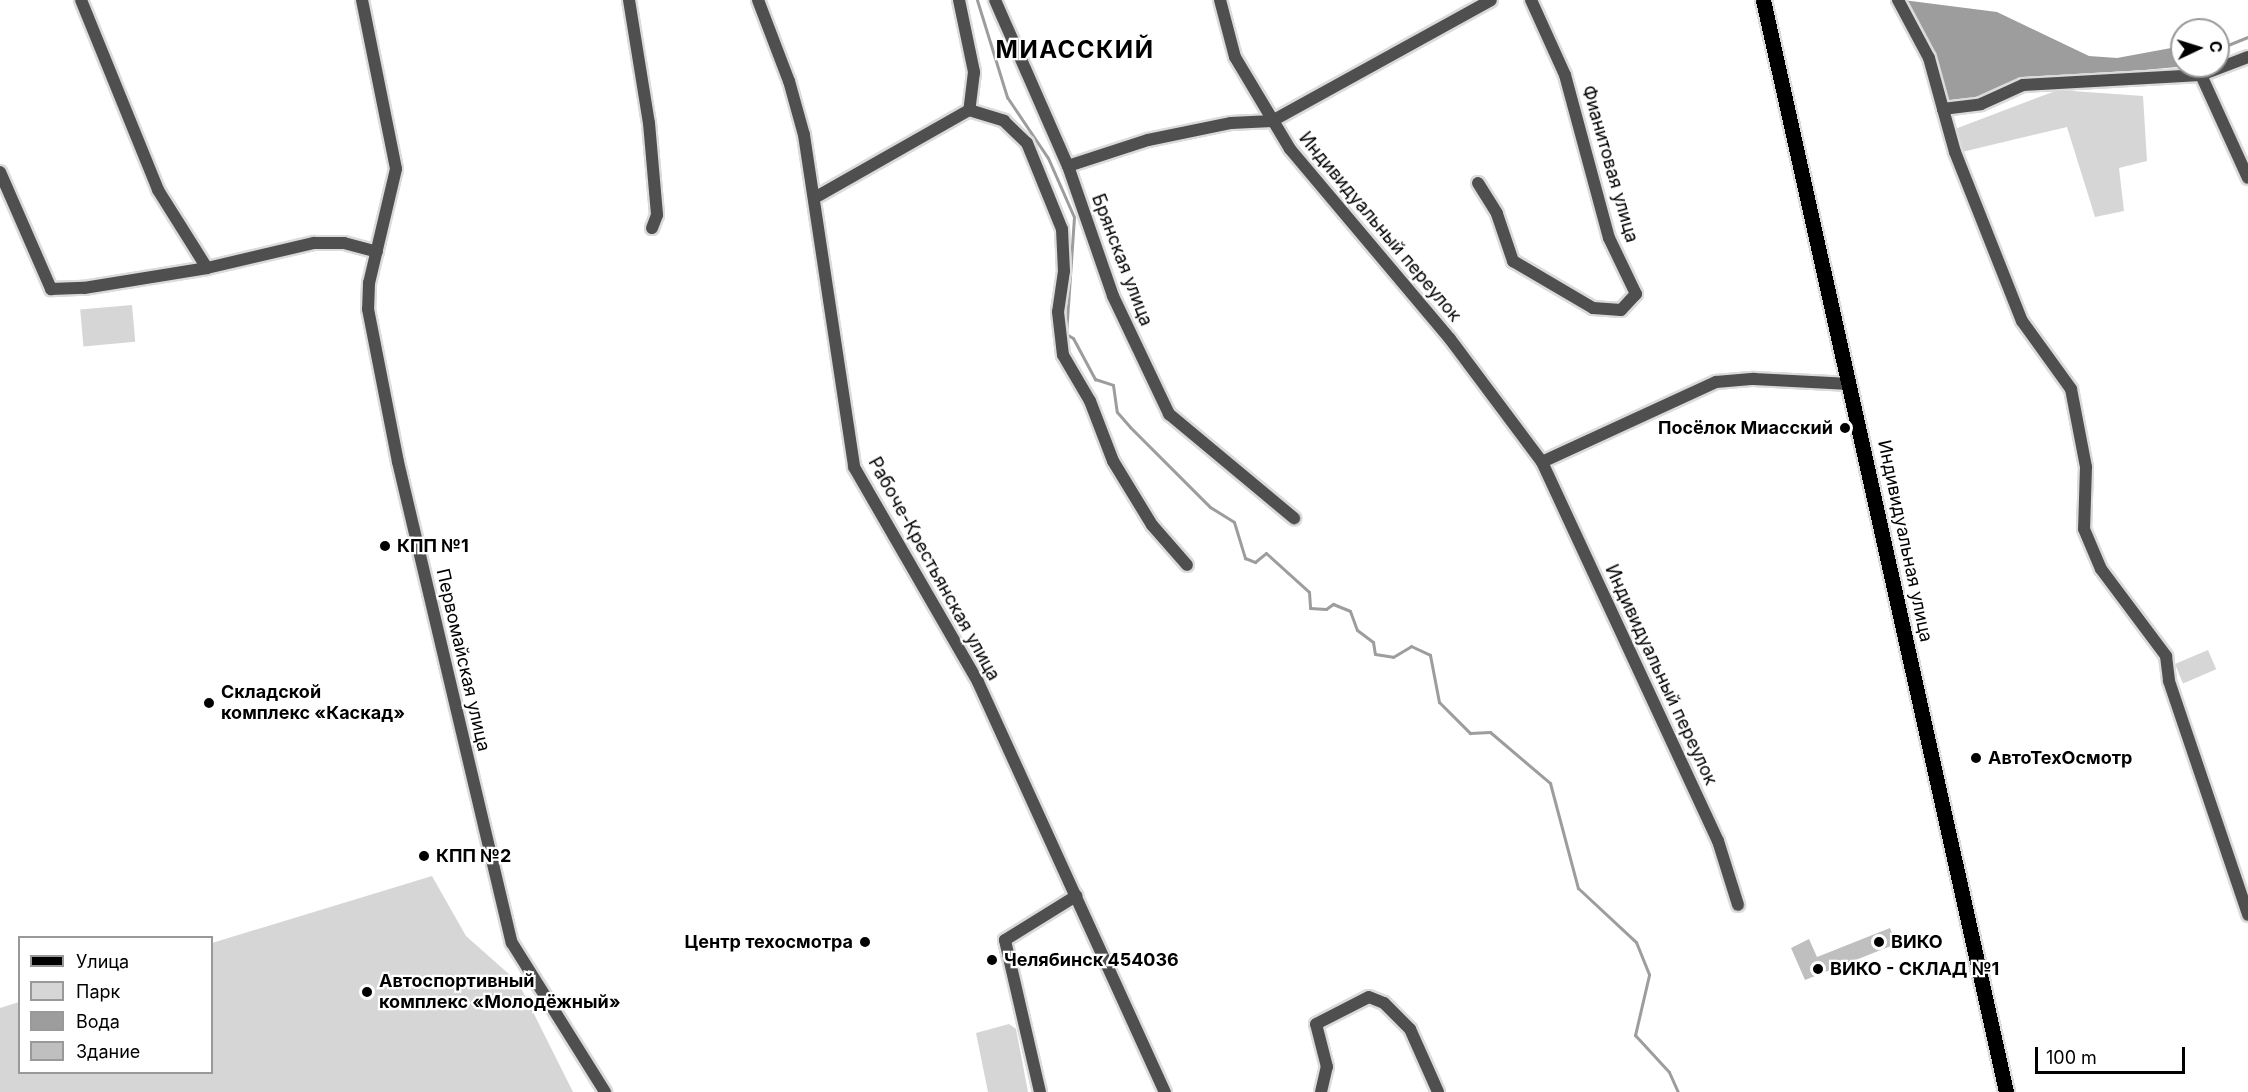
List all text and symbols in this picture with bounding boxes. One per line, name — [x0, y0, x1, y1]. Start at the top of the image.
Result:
north arrow — [2170, 18, 2230, 78]
district label: МИАССКИЙ — [996, 36, 1154, 64]
text: С — [2206, 40, 2226, 53]
street label: Фианитовая улица — [1577, 83, 1643, 245]
street label: Индивидуальный переулок — [1294, 128, 1466, 326]
street label: Брянская улица — [1087, 191, 1157, 329]
place label: Посёлок Миасский — [1658, 417, 1833, 439]
marker: Посёлок Миасский — [1838, 421, 1852, 435]
street label: Индивидуальная улица — [1873, 438, 1937, 644]
street label: Рабоче-Крестьянская улица — [863, 454, 1005, 684]
place label: КПП №1 — [397, 535, 469, 557]
marker: КПП №1 — [378, 539, 392, 553]
street label: Индивидуальный переулок — [1600, 561, 1722, 789]
street label: Первомайская улица — [431, 567, 495, 753]
place label: Складской комплекс «Каскад» — [221, 682, 405, 724]
marker: Складской комплекс «Каскад» — [202, 696, 216, 710]
place label: АвтоТехОсмотр — [1988, 747, 2132, 769]
marker: АвтоТехОсмотр — [1969, 751, 1983, 765]
place label: КПП №2 — [436, 845, 511, 867]
marker: КПП №2 — [417, 849, 431, 863]
place label: Центр техосмотра — [685, 931, 853, 953]
place label: ВИКО — [1891, 931, 1943, 953]
marker: Центр техосмотра — [858, 935, 872, 949]
marker: ВИКО — [1872, 935, 1886, 949]
legend — [18, 936, 213, 1074]
place label: Челябинск 454036 — [1004, 949, 1179, 971]
text: Улица — [76, 951, 129, 972]
marker: Челябинск 454036 — [985, 953, 999, 967]
place label: ВИКО - СКЛАД №1 — [1830, 958, 1999, 980]
marker: ВИКО - СКЛАД №1 — [1811, 962, 1825, 976]
place label: Автоспортивный комплекс «Молодёжный» — [379, 971, 621, 1014]
text: Парк — [76, 981, 120, 1002]
marker: Автоспортивный комплекс «Молодёжный» — [360, 985, 374, 999]
text: Вода — [76, 1011, 120, 1032]
scale bar — [2038, 1035, 2188, 1073]
text: Здание — [76, 1041, 140, 1062]
text: 100 m — [2046, 1047, 2097, 1068]

